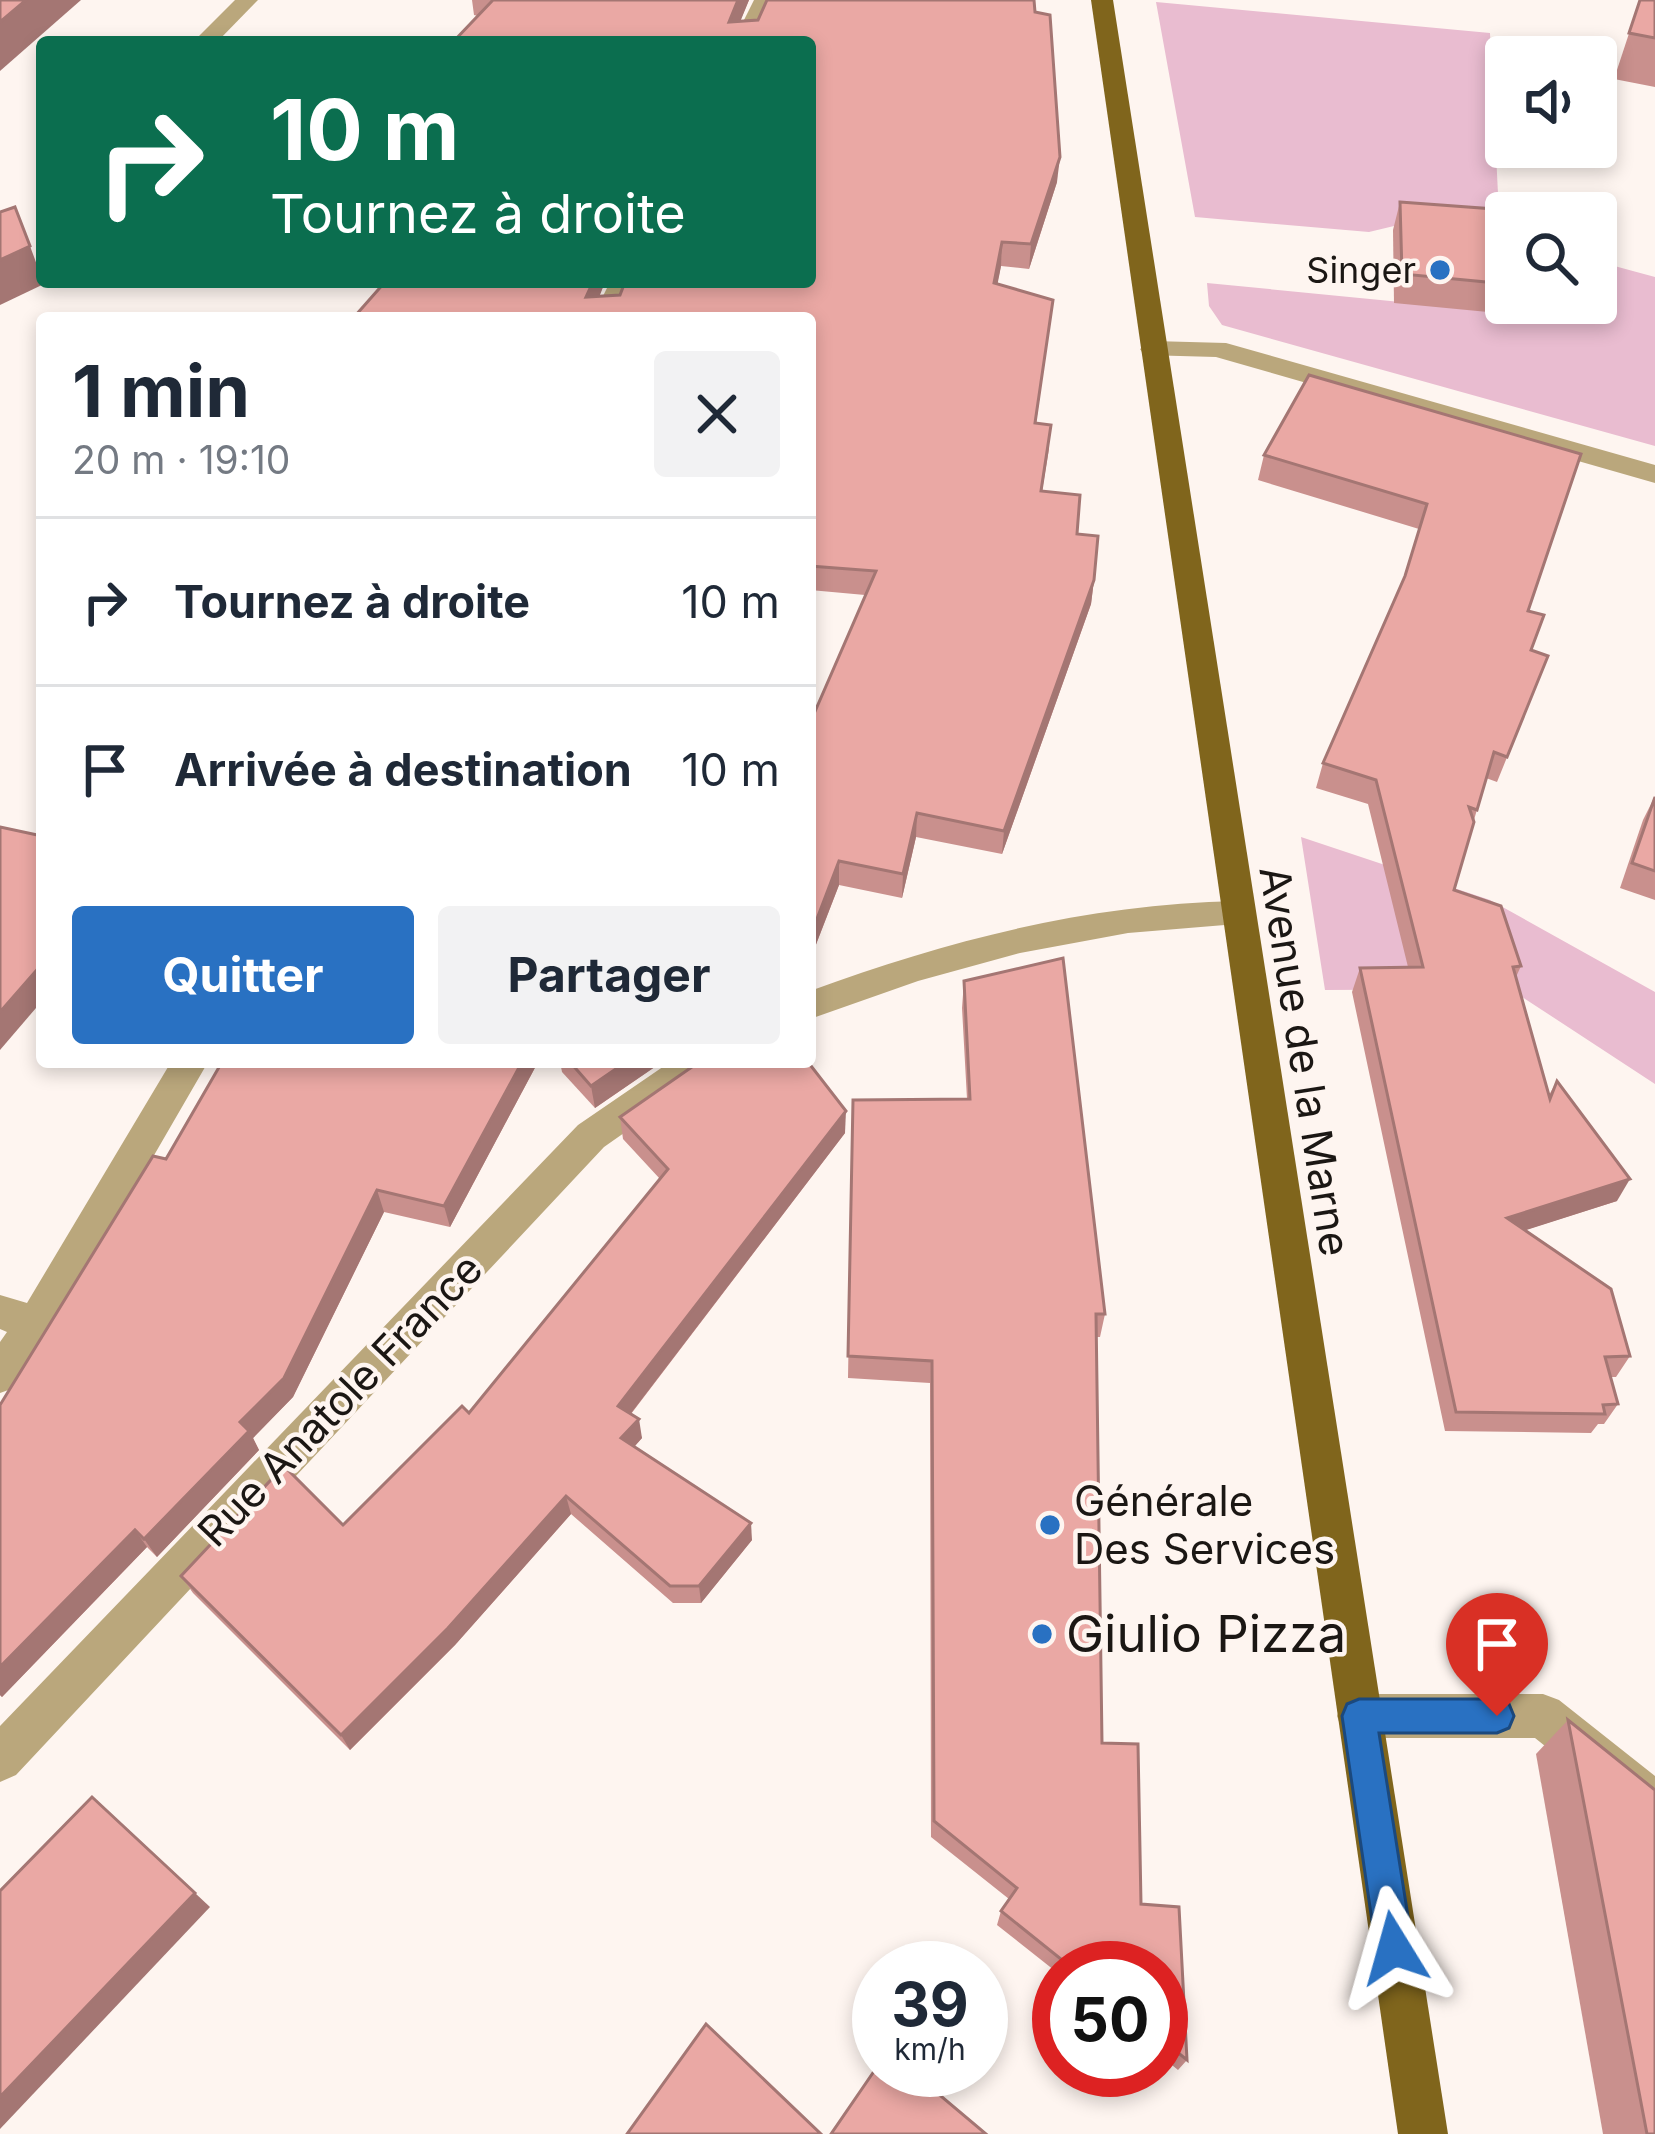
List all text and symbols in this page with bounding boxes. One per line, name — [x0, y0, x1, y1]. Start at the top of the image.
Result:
map controls — [1485, 36, 1617, 324]
button: sound — [1485, 36, 1617, 168]
text: 10 m — [270, 79, 459, 180]
icon: right — [72, 84, 228, 240]
text: Tournez à droite — [270, 181, 686, 246]
button: search — [1485, 192, 1617, 324]
place label: Singer — [1306, 248, 1416, 292]
marker: Singer — [1427, 257, 1453, 283]
text: 1 min — [72, 347, 250, 434]
button: close — [654, 351, 780, 477]
text: 20 m · 19:10 — [72, 436, 290, 483]
icon: right — [72, 569, 138, 635]
text: Tournez à droite — [174, 574, 530, 629]
text: 10 m — [681, 574, 780, 629]
icon: arrive — [72, 737, 138, 803]
text: Arrivée à destination — [174, 742, 632, 797]
text: 10 m — [681, 742, 780, 797]
street label: Avenue de la Marne — [1249, 862, 1362, 1260]
button: Quitter — [72, 906, 414, 1044]
button: Partager — [438, 906, 780, 1044]
street label: Rue Anatole France — [187, 1243, 492, 1556]
place label: Générale Des Services — [1074, 1475, 1335, 1574]
marker: Générale Des Services — [1037, 1512, 1063, 1538]
pin — [1446, 1593, 1548, 1716]
place label: Giulio Pizza — [1066, 1603, 1346, 1664]
icon: arrive — [1464, 1611, 1530, 1677]
marker: Giulio Pizza — [1029, 1621, 1055, 1647]
position arrow — [1331, 1885, 1457, 2011]
speed limit sign: 50 — [1032, 1941, 1188, 2097]
text: 39 — [891, 1968, 969, 2040]
text: km/h — [894, 2031, 966, 2067]

